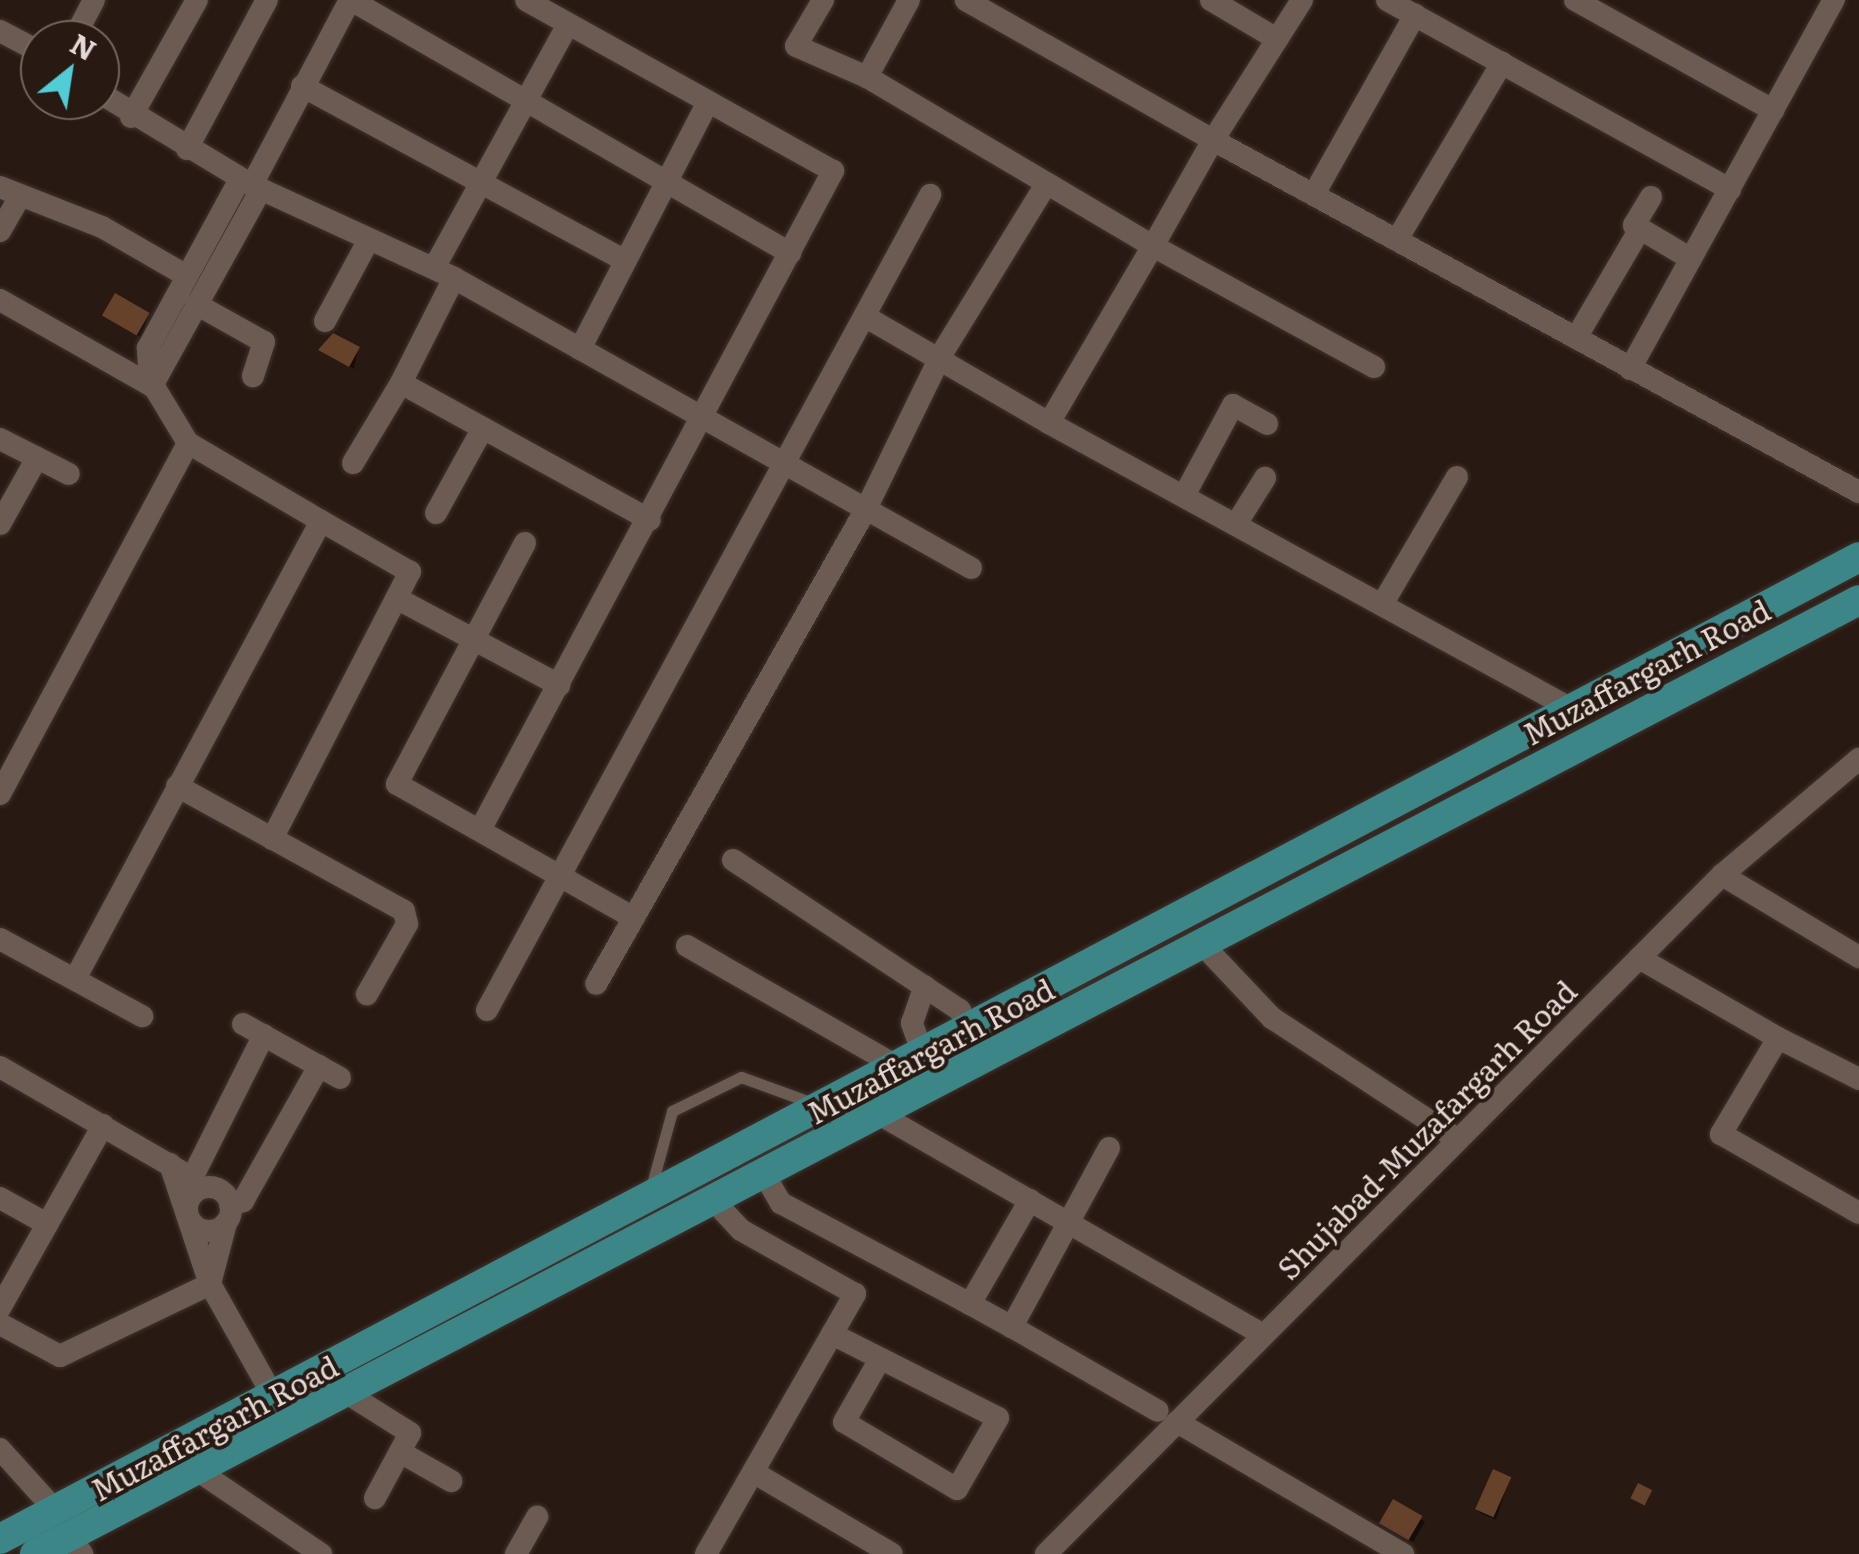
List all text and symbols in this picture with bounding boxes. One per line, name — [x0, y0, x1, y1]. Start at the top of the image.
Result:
north arrow — [20, 20, 120, 120]
text: N — [63, 22, 105, 70]
street label: Muzaffargarh Road — [1516, 591, 1776, 751]
street label: Muzaffargarh Road — [800, 970, 1060, 1130]
street label: Shujabad-Muzafargarh Road — [1269, 972, 1583, 1286]
street label: Muzaffargarh Road — [84, 1347, 344, 1507]

